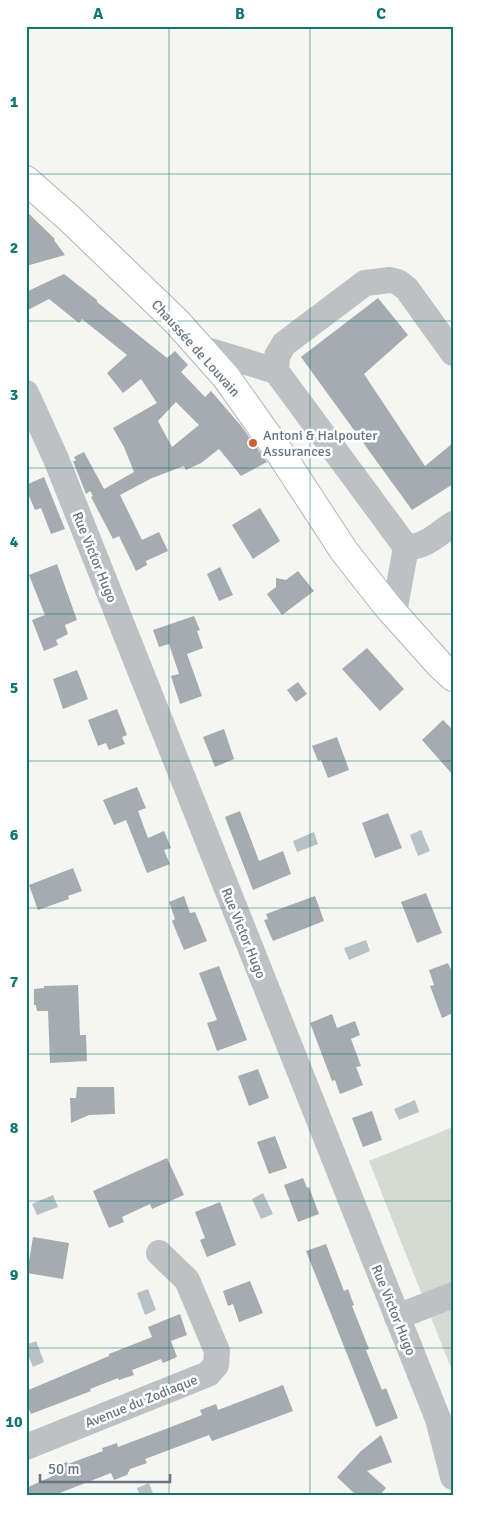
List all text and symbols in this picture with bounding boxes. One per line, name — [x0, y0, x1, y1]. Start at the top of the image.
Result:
text: A — [93, 4, 104, 24]
text: B — [235, 4, 245, 24]
text: C — [376, 4, 386, 24]
text: 1 — [10, 92, 19, 112]
text: 2 — [10, 238, 18, 258]
street label: Chaussée de Louvain — [148, 296, 244, 400]
text: 3 — [10, 385, 18, 405]
place label: Antoni & Halpouter Assurances — [263, 427, 378, 460]
marker: Antoni & Halpouter Assurances — [247, 437, 259, 449]
street label: Rue Victor Hugo — [69, 509, 120, 605]
text: 4 — [10, 532, 19, 552]
text: 5 — [10, 678, 18, 698]
text: 6 — [10, 825, 19, 845]
street label: Rue Victor Hugo — [218, 885, 269, 981]
text: 7 — [10, 972, 19, 992]
text: 8 — [10, 1118, 19, 1138]
street label: Rue Victor Hugo — [368, 1262, 419, 1358]
text: 9 — [10, 1265, 19, 1285]
street label: Avenue du Zodiaque — [82, 1371, 200, 1432]
text: 10 — [5, 1412, 23, 1432]
scale bar — [40, 1452, 170, 1484]
text: 50 m — [48, 1460, 79, 1478]

